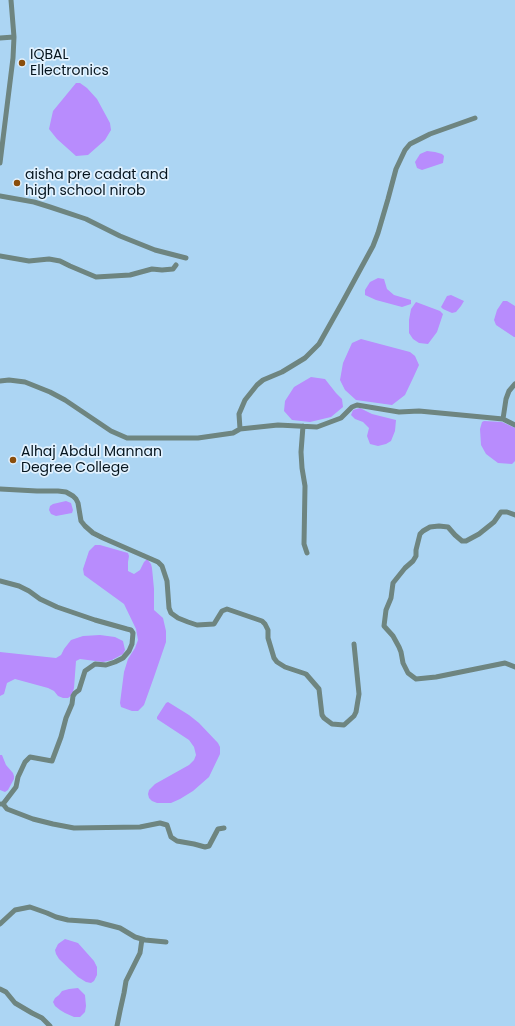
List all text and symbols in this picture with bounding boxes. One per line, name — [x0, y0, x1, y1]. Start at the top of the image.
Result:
place label: IQBAL Ellectronics — [30, 47, 109, 80]
marker: IQBAL Ellectronics — [17, 58, 27, 68]
place label: aisha pre cadat and high school nirob — [25, 167, 168, 200]
marker: aisha pre cadat and high school nirob — [12, 178, 22, 188]
place label: Alhaj Abdul Mannan Degree College — [21, 444, 162, 476]
marker: Alhaj Abdul Mannan Degree College — [8, 455, 18, 465]

